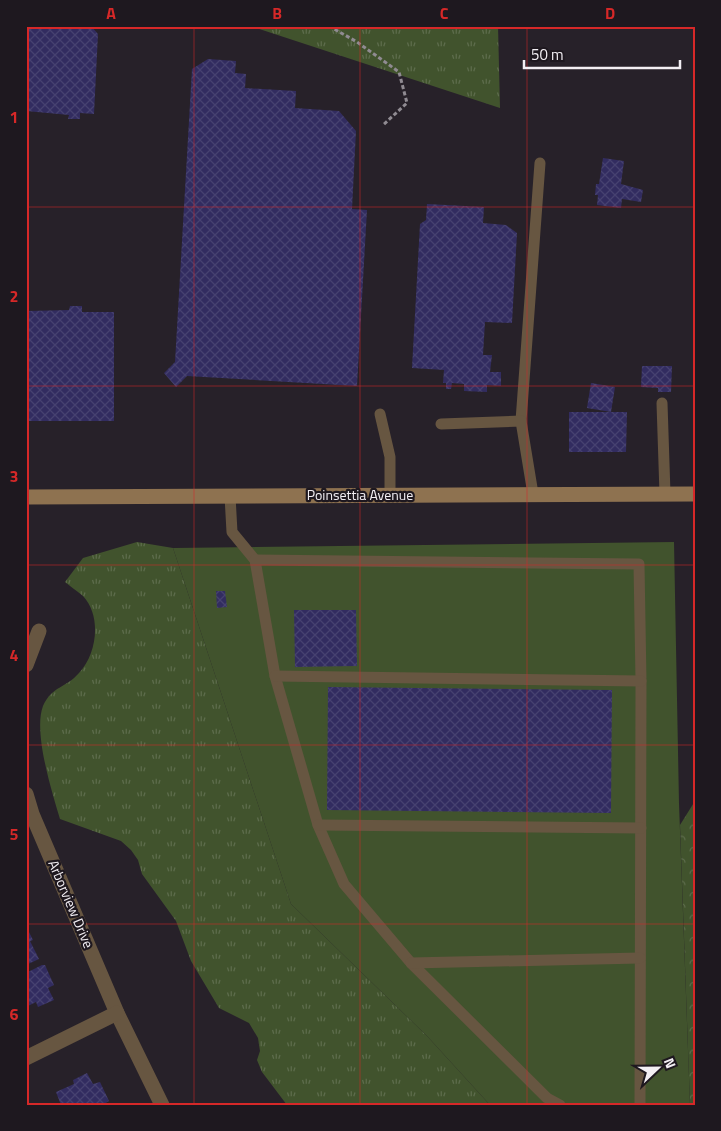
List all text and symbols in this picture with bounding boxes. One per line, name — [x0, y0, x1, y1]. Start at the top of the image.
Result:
text: A — [106, 1, 116, 25]
text: B — [272, 1, 282, 25]
text: C — [440, 1, 449, 25]
text: D — [605, 1, 615, 25]
scale bar — [524, 38, 680, 70]
text: 50 m — [531, 43, 564, 66]
text: 1 — [10, 105, 18, 129]
text: 2 — [10, 284, 18, 308]
text: 3 — [10, 464, 18, 488]
street label: Poinsettia Avenue — [307, 484, 413, 505]
text: 4 — [10, 643, 19, 667]
text: 5 — [10, 822, 19, 846]
street label: Arborview Drive — [43, 856, 99, 951]
text: 6 — [10, 1002, 19, 1026]
north arrow — [634, 1044, 684, 1094]
text: N — [659, 1055, 682, 1071]

